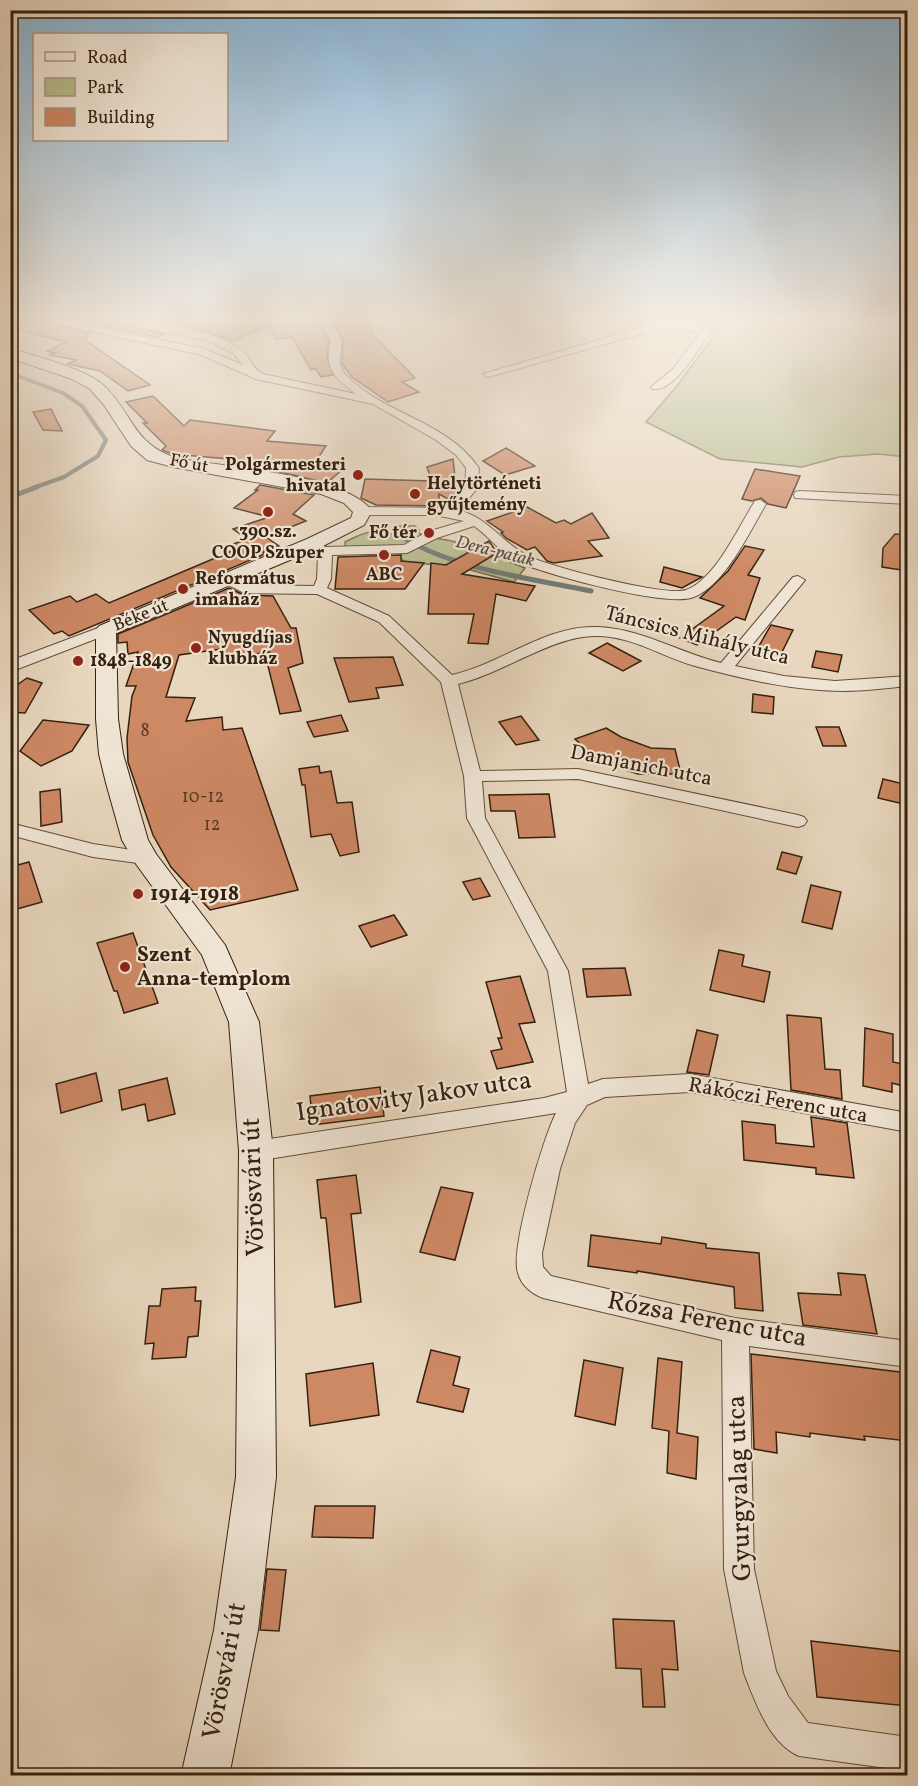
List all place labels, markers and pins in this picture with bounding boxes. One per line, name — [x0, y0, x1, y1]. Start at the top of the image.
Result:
place label: Polgármesteri hivatal — [225, 453, 346, 499]
marker: Polgármesteri hivatal — [351, 468, 365, 482]
place label: Helytörténeti gyűjtemény — [427, 472, 542, 518]
marker: Helytörténeti gyűjtemény — [408, 487, 422, 501]
marker: 390.sz. COOP Szuper — [261, 505, 275, 519]
place label: 390.sz. COOP Szuper — [212, 520, 325, 566]
place label: Fő tér — [369, 521, 417, 546]
marker: Fő tér — [422, 526, 436, 540]
marker: ABC — [377, 548, 391, 562]
place label: ABC — [366, 563, 402, 588]
place label: Református imaház — [195, 567, 295, 613]
marker: Református imaház — [176, 582, 190, 596]
place label: Nyugdíjas klubház — [208, 626, 293, 672]
marker: Nyugdíjas klubház — [189, 641, 203, 655]
place label: 1848-1849 — [90, 649, 172, 674]
marker: 1848-1849 — [71, 654, 85, 668]
place label: 1914-1918 — [150, 880, 239, 909]
marker: 1914-1918 — [131, 887, 145, 901]
place label: Szent Anna-templom — [137, 941, 291, 994]
marker: Szent Anna-templom — [118, 960, 132, 974]

